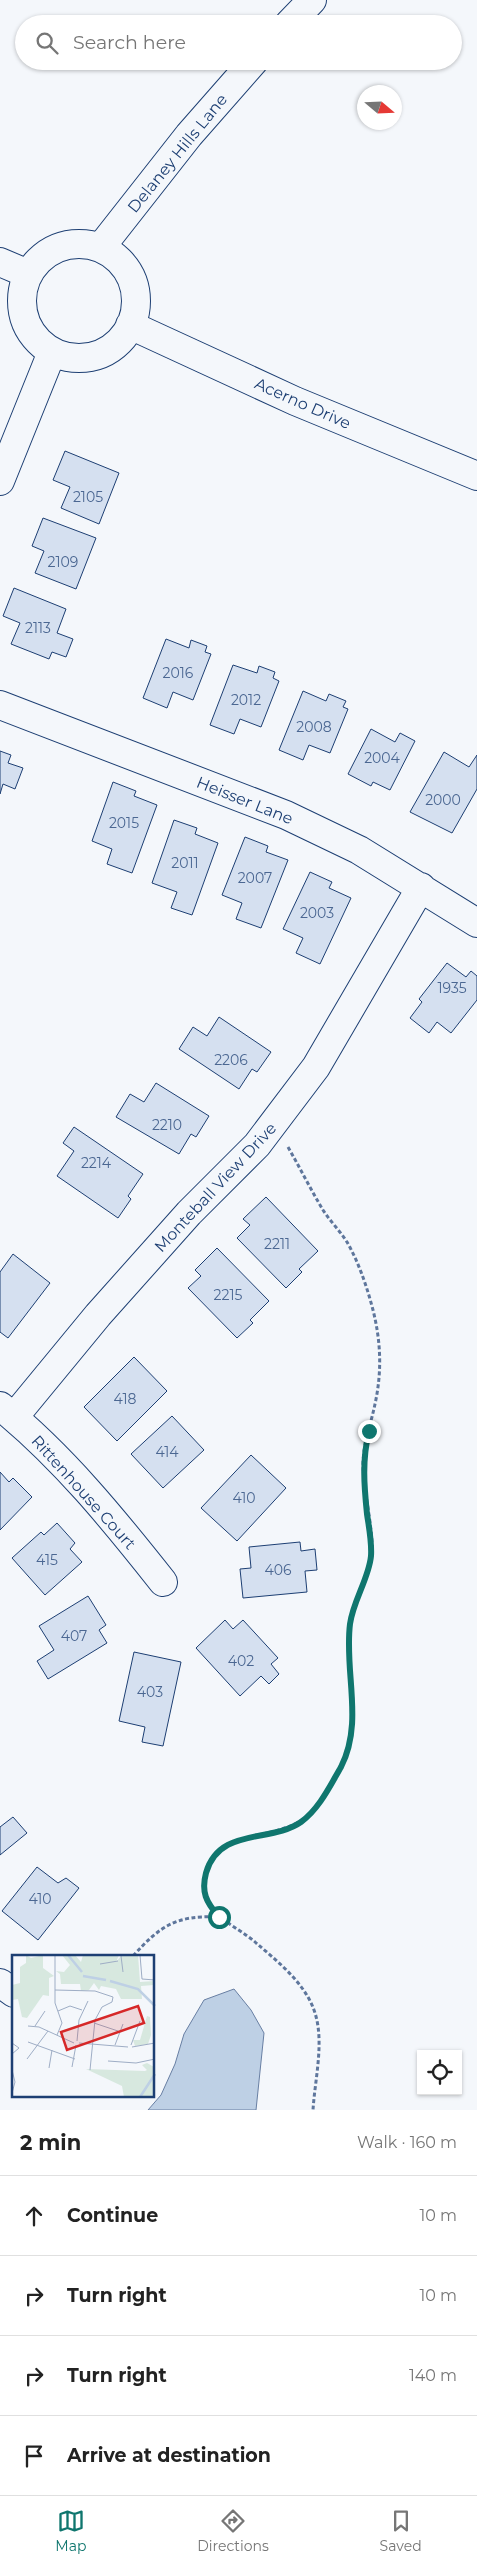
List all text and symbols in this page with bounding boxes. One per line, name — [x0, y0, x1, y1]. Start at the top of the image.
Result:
search box — [15, 15, 462, 70]
icon: search — [33, 29, 61, 57]
text: Search here — [73, 31, 186, 54]
north arrow — [357, 85, 402, 130]
street label: Delaney Hills Lane — [124, 90, 231, 216]
street label: Acerno Drive — [252, 374, 354, 433]
house number: 2105 — [73, 488, 103, 506]
house number: 2109 — [48, 553, 78, 571]
house number: 2113 — [25, 619, 51, 637]
house number: 2016 — [163, 664, 194, 682]
house number: 2012 — [231, 691, 261, 709]
house number: 2008 — [296, 718, 332, 736]
house number: 2004 — [364, 749, 401, 767]
street label: Heisser Lane — [194, 773, 296, 828]
house number: 2000 — [425, 791, 461, 809]
house number: 2015 — [109, 814, 139, 832]
house number: 2011 — [171, 854, 199, 872]
house number: 2007 — [238, 869, 272, 887]
house number: 2003 — [300, 904, 334, 922]
house number: 1935 — [437, 979, 467, 997]
house number: 2206 — [214, 1051, 248, 1069]
house number: 2210 — [152, 1116, 182, 1134]
street label: Monteball View Drive — [150, 1119, 280, 1256]
house number: 2214 — [81, 1154, 112, 1172]
house number: 2211 — [264, 1235, 290, 1253]
house number: 2215 — [214, 1286, 243, 1304]
house number: 418 — [114, 1390, 137, 1408]
route end — [358, 1420, 381, 1443]
street label: Rittenhouse Court — [27, 1431, 140, 1554]
house number: 414 — [155, 1443, 179, 1461]
house number: 410 — [232, 1489, 256, 1507]
house number: 415 — [36, 1551, 58, 1569]
house number: 406 — [264, 1561, 292, 1579]
house number: 407 — [61, 1627, 87, 1645]
house number: 402 — [228, 1652, 254, 1670]
house number: 403 — [137, 1683, 163, 1701]
house number: 410 — [28, 1890, 52, 1908]
route start — [208, 1906, 231, 1929]
inset map — [12, 1955, 155, 2098]
map controls — [417, 2050, 462, 2095]
button: locate — [417, 2050, 462, 2095]
text: 2 min — [20, 2130, 81, 2155]
text: Walk · 160 m — [357, 2133, 457, 2152]
icon: ahead — [20, 2202, 48, 2230]
text: Continue — [67, 2204, 158, 2227]
text: 10 m — [419, 2206, 457, 2225]
icon: right — [20, 2282, 48, 2310]
text: Turn right — [67, 2284, 167, 2307]
text: 10 m — [419, 2286, 457, 2305]
icon: right — [20, 2362, 48, 2390]
text: Turn right — [67, 2364, 167, 2387]
text: 140 m — [409, 2366, 457, 2385]
icon: arrive — [20, 2442, 48, 2470]
text: Arrive at destination — [67, 2444, 271, 2467]
tab: Map — [55, 2507, 86, 2555]
tab: Directions — [197, 2507, 269, 2555]
tab: Saved — [380, 2507, 422, 2555]

